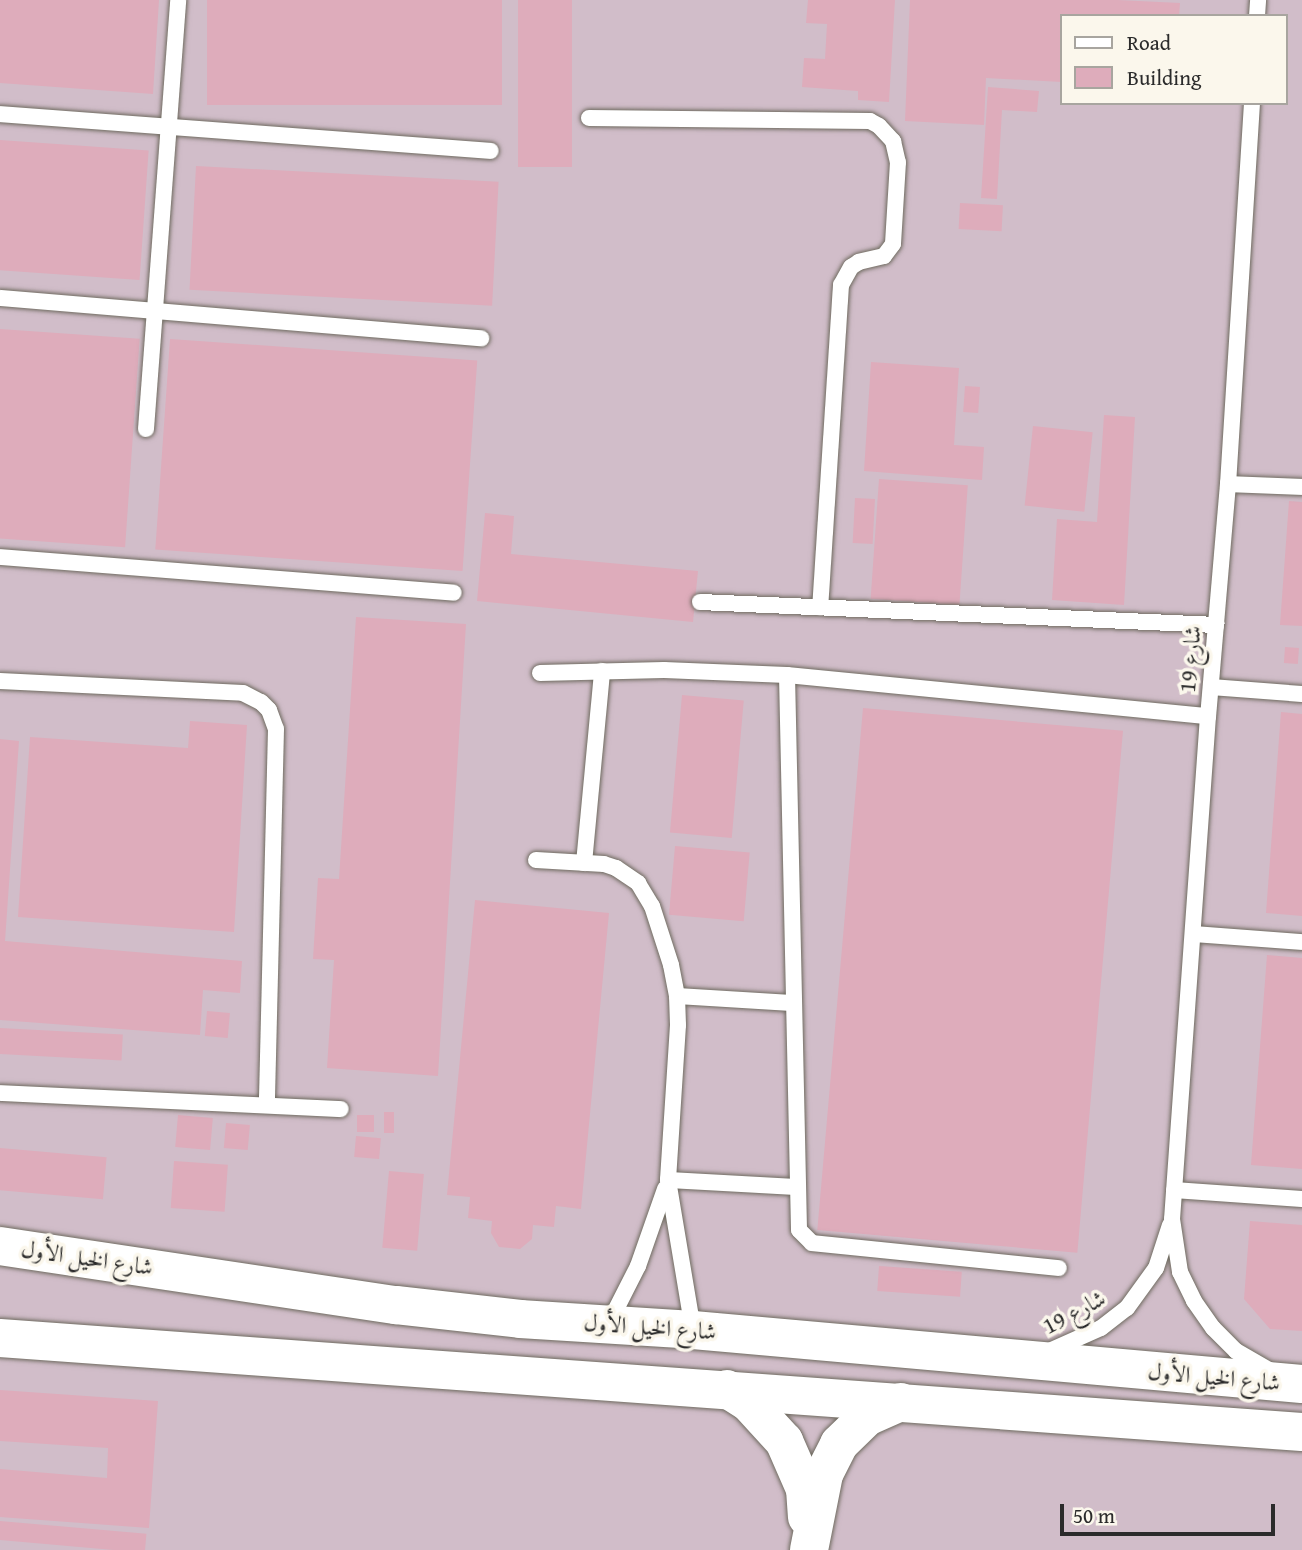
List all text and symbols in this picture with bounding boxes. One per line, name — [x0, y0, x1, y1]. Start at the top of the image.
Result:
legend — [1060, 14, 1288, 105]
text: Road — [1127, 27, 1171, 58]
text: Building — [1127, 62, 1201, 93]
street label: شارع 19 — [1173, 624, 1207, 694]
street label: شارع الخيل الأول — [19, 1235, 155, 1281]
street label: شارع 19 — [1038, 1284, 1110, 1340]
street label: شارع الخيل الأول — [583, 1309, 717, 1345]
street label: شارع الخيل الأول — [1147, 1357, 1281, 1397]
scale bar — [1064, 1490, 1279, 1534]
text: 50 m — [1073, 1500, 1115, 1531]

